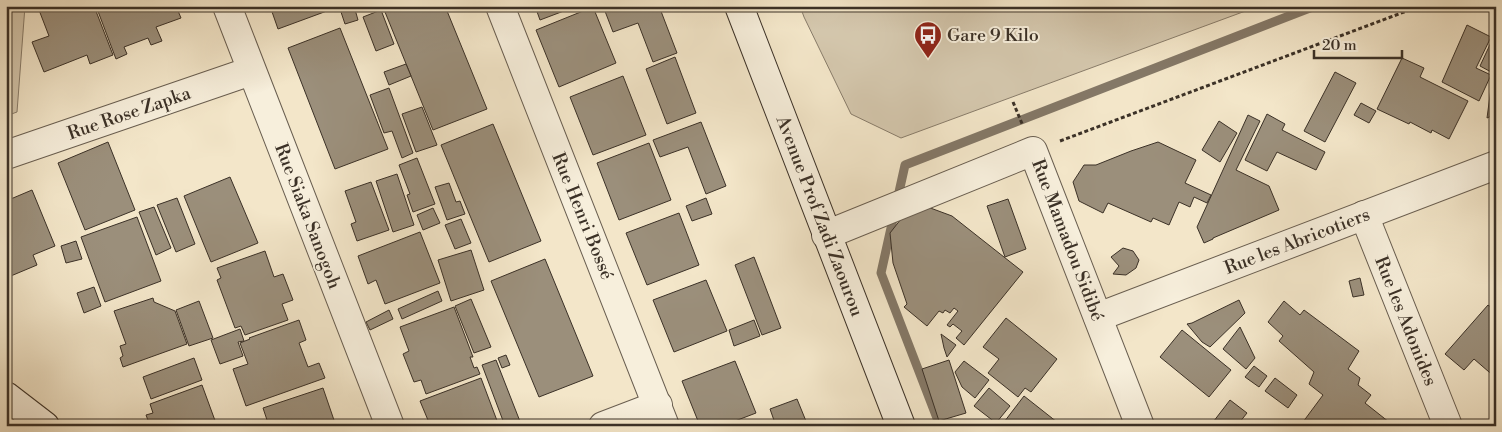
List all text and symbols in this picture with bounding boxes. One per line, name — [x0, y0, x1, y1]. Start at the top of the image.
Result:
bus stop icon: Gare 9 Kilo — [913, 20, 943, 59]
place label: Gare 9 Kilo — [947, 24, 1039, 47]
scale bar — [1314, 28, 1402, 60]
text: 20 m — [1322, 36, 1357, 55]
street label: Rue Rose Zapka — [64, 81, 195, 145]
street label: Avenue Prof Zadi Zaourou — [770, 112, 869, 320]
street label: Rue Siaka Sanogoh — [269, 140, 346, 292]
street label: Rue Henri Bossé — [547, 149, 619, 283]
street label: Rue Mamadou Sidibé — [1026, 156, 1109, 324]
street label: Rue les Abricotiers — [1221, 203, 1373, 280]
street label: Rue les Adonides — [1369, 253, 1442, 389]

